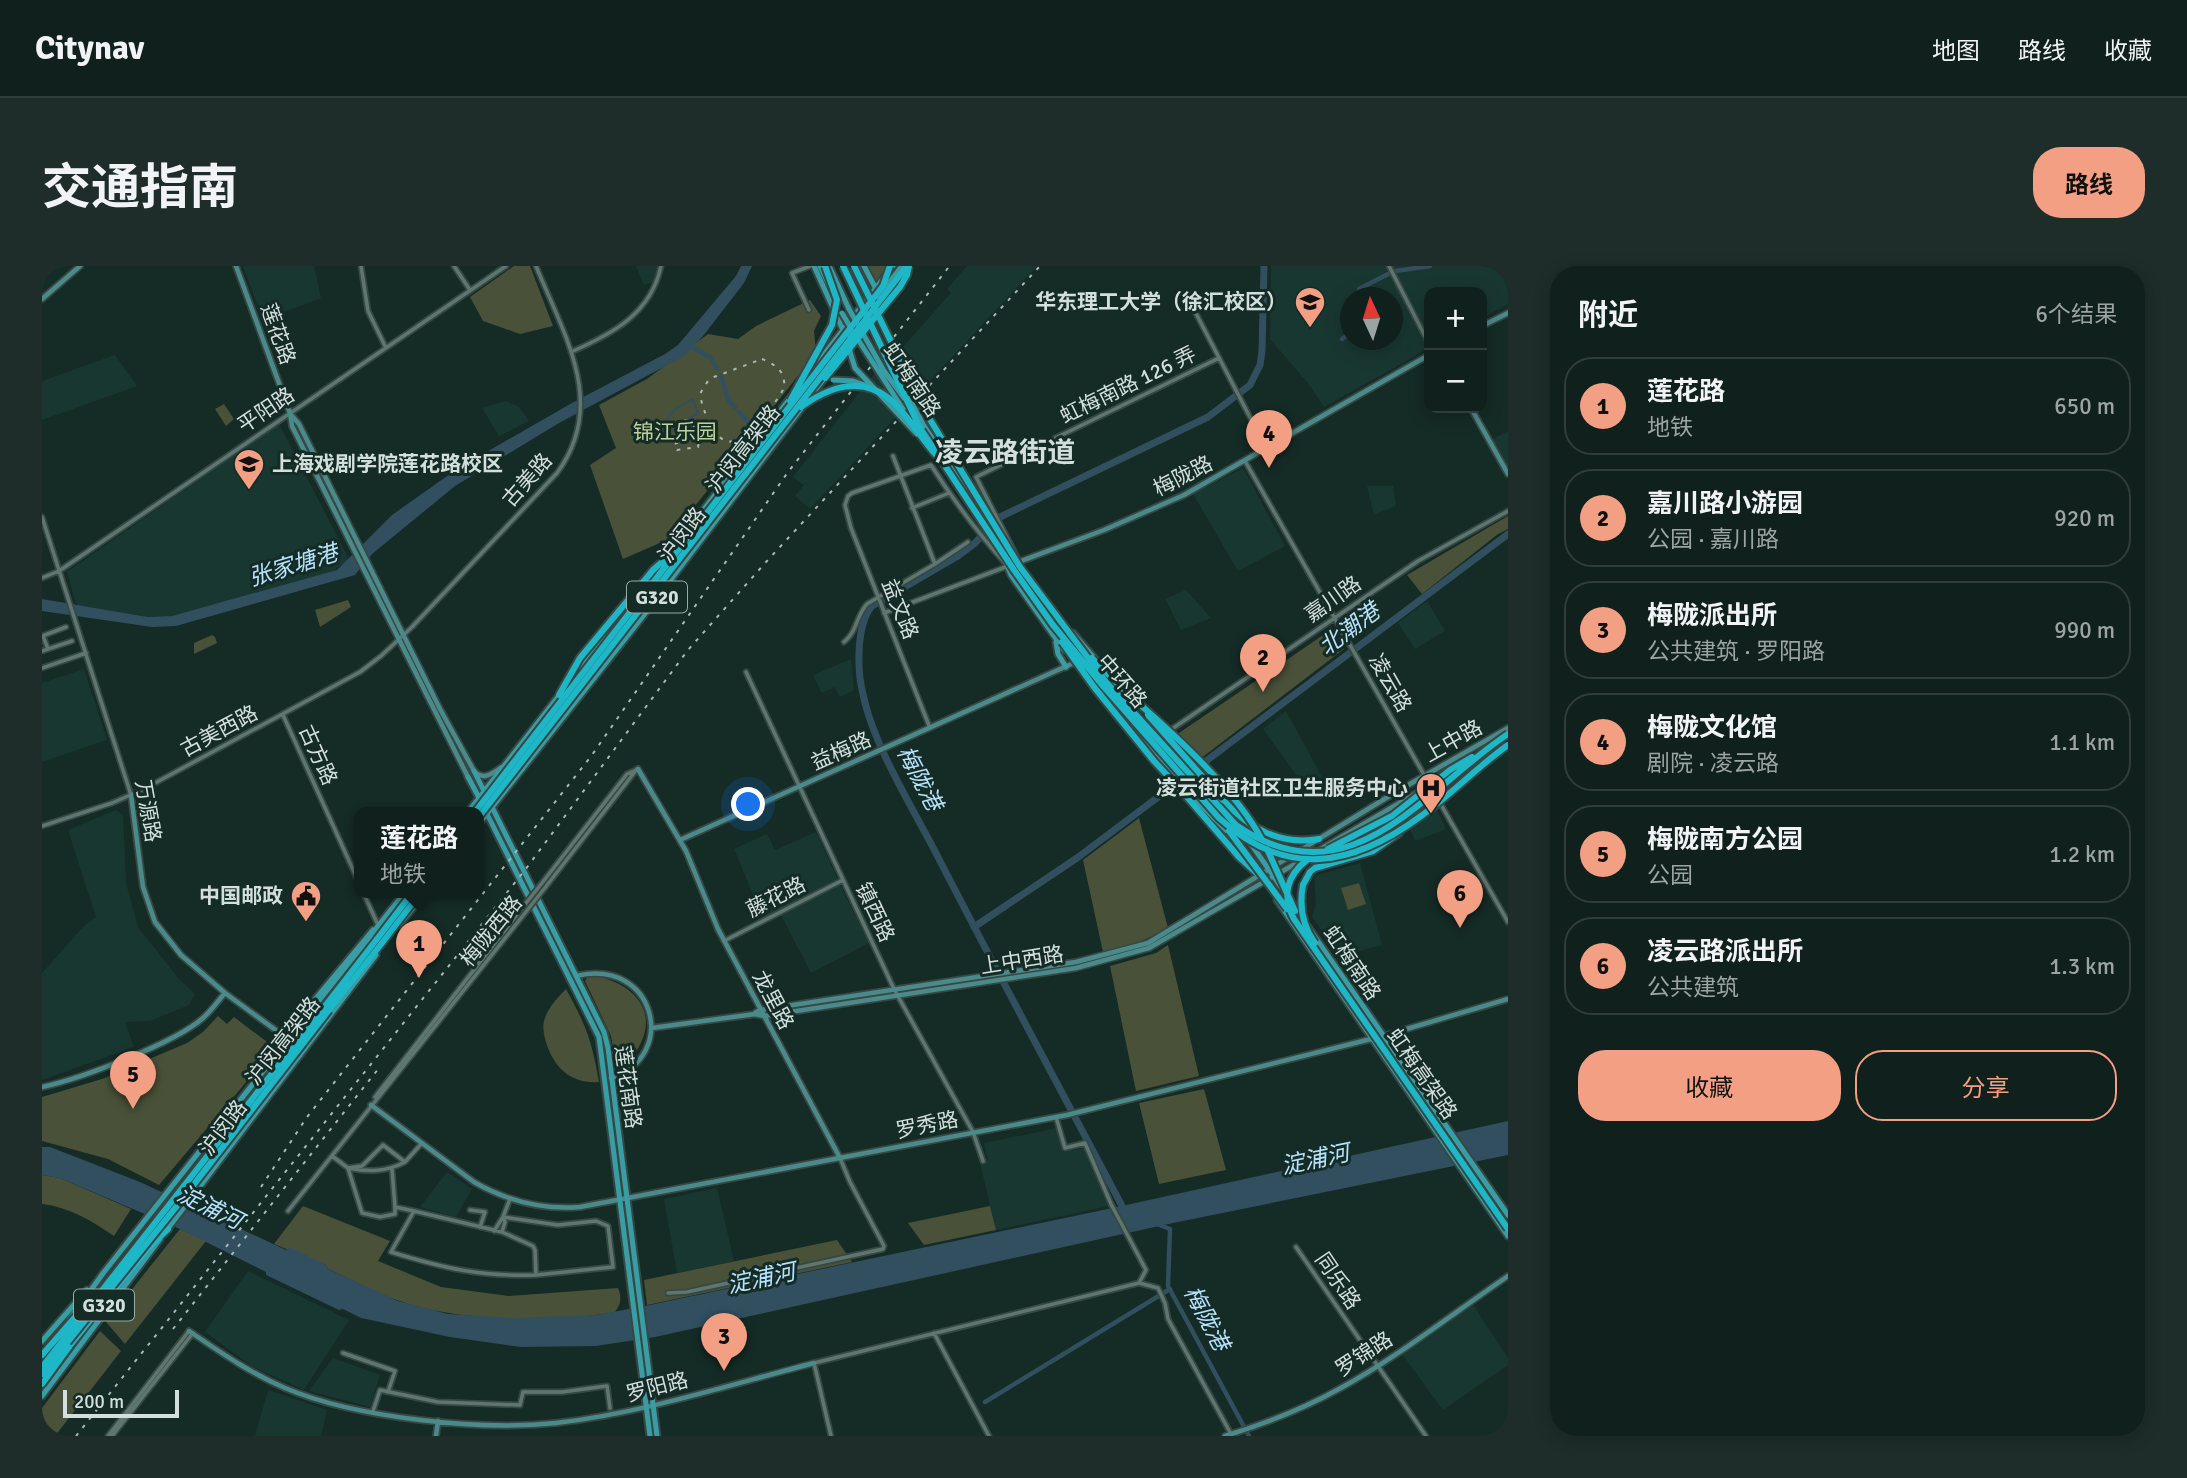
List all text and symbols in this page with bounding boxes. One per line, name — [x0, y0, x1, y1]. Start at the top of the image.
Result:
text: Citynav — [35, 28, 144, 69]
text: 地图 — [1932, 36, 1980, 66]
text: 路线 — [2018, 36, 2066, 66]
text: 收藏 — [2104, 36, 2152, 66]
button: 路线 — [2033, 147, 2145, 218]
text: 交通指南 — [42, 158, 238, 218]
school or university icon: 华东理工大学（徐汇校区） — [1293, 285, 1327, 329]
north arrow — [1340, 287, 1403, 350]
map controls — [1424, 287, 1487, 413]
button: + — [1424, 287, 1487, 350]
place label: 华东理工大学（徐汇校区） — [1035, 289, 1287, 315]
text: 附近 — [1578, 297, 1638, 334]
street label: 莲花路 — [255, 300, 301, 368]
text: 6个结果 — [2036, 300, 2117, 329]
street label: 虹梅南路 — [878, 338, 946, 422]
street label: 虹梅南路 126 弄 — [1056, 341, 1200, 429]
button: − — [1424, 350, 1487, 413]
text: 莲花路 — [1647, 376, 1725, 408]
street label: 平阳路 — [233, 382, 299, 438]
text: 1 — [1597, 392, 1609, 421]
text: 650 m — [2054, 392, 2115, 421]
street label: 沪闵高架路 — [700, 400, 786, 498]
pin: 4 — [1246, 410, 1292, 468]
text: 地铁 — [1647, 413, 1693, 442]
park label: 锦江乐园 — [633, 419, 717, 445]
district label: 凌云路街道 — [935, 436, 1075, 470]
school or university icon: 上海戏剧学院莲花路校区 — [232, 447, 266, 491]
street label: 古美路 — [497, 448, 557, 512]
street label: 梅陇路 — [1149, 450, 1217, 502]
place label: 上海戏剧学院莲花路校区 — [272, 451, 503, 477]
text: 嘉川路小游园 — [1647, 488, 1803, 520]
street label: 沪闵路 — [653, 502, 711, 568]
text: 2 — [1597, 504, 1609, 533]
text: 920 m — [2054, 504, 2115, 533]
text: 公园 · 嘉川路 — [1647, 525, 1779, 554]
water label: 张家塘港 — [245, 537, 344, 593]
street label: 嘉川路 — [1300, 570, 1366, 628]
street label: 益文路 — [876, 575, 924, 643]
road number: G320 — [627, 582, 687, 612]
water label: 北潮港 — [1313, 595, 1388, 662]
text: 梅陇派出所 — [1647, 600, 1777, 632]
text: 3 — [1597, 616, 1609, 645]
text: 990 m — [2054, 616, 2115, 645]
pin: 2 — [1240, 634, 1286, 692]
text: 公共建筑 · 罗阳路 — [1647, 637, 1825, 666]
street label: 中环路 — [1092, 649, 1152, 713]
street label: 凌云路 — [1363, 649, 1417, 717]
street label: 古美西路 — [176, 700, 262, 762]
text: 梅陇文化馆 — [1647, 712, 1777, 744]
street label: 上中路 — [1419, 714, 1487, 768]
street label: 古方路 — [293, 721, 343, 789]
street label: 益梅路 — [807, 726, 875, 776]
text: 4 — [1597, 728, 1609, 757]
text: 1.1 km — [2049, 728, 2115, 757]
water label: 梅陇港 — [891, 741, 950, 818]
text: 剧院 · 凌云路 — [1647, 749, 1779, 778]
hospital icon: 凌云街道社区卫生服务中心 — [1414, 771, 1448, 815]
place label: 凌云街道社区卫生服务中心 — [1156, 775, 1408, 801]
street label: 万源路 — [130, 778, 166, 844]
your location — [731, 787, 765, 821]
popup — [354, 807, 484, 898]
text: 莲花路 — [380, 823, 458, 855]
text: 梅陇南方公园 — [1647, 824, 1803, 856]
text: 5 — [1597, 840, 1609, 869]
text: 1.2 km — [2049, 840, 2115, 869]
text: 地铁 — [380, 860, 426, 889]
text: 公园 — [1647, 861, 1693, 890]
pin: 6 — [1437, 870, 1483, 928]
street label: 藤花路 — [742, 871, 810, 923]
street label: 镇西路 — [850, 878, 900, 946]
public building icon: 中国邮政 — [289, 879, 323, 923]
place label: 中国邮政 — [199, 883, 283, 909]
street label: 梅陇西路 — [454, 890, 528, 972]
pin: 1 — [396, 920, 442, 978]
street label: 虹梅南路 — [1318, 921, 1386, 1005]
text: 凌云路派出所 — [1647, 936, 1803, 968]
street label: 上中西路 — [978, 941, 1066, 979]
text: 6 — [1597, 952, 1609, 981]
text: 1.3 km — [2049, 952, 2115, 981]
street label: 龙里路 — [747, 966, 799, 1034]
text: 公共建筑 — [1647, 973, 1739, 1002]
street label: 沪闵高架路 — [240, 992, 326, 1090]
street label: 虹梅高架路 — [1381, 1024, 1463, 1124]
street label: 莲花南路 — [609, 1044, 647, 1130]
button: 收藏 — [1578, 1050, 1841, 1121]
button: 分享 — [1855, 1050, 2117, 1121]
pin: 5 — [110, 1051, 156, 1109]
street label: 沪闵路 — [194, 1095, 252, 1161]
street label: 罗秀路 — [894, 1106, 960, 1144]
water label: 淀浦河 — [1278, 1137, 1356, 1181]
water label: 淀浦河 — [172, 1179, 251, 1237]
street label: 同乐路 — [1310, 1248, 1366, 1314]
water label: 淀浦河 — [724, 1256, 802, 1300]
water label: 梅陇港 — [1178, 1281, 1237, 1358]
road number: G320 — [74, 1289, 134, 1320]
pin: 3 — [701, 1313, 747, 1371]
street label: 罗锦路 — [1331, 1326, 1397, 1382]
street label: 罗阳路 — [623, 1367, 691, 1407]
scale bar — [63, 1387, 178, 1419]
text: 200 m — [74, 1390, 124, 1414]

